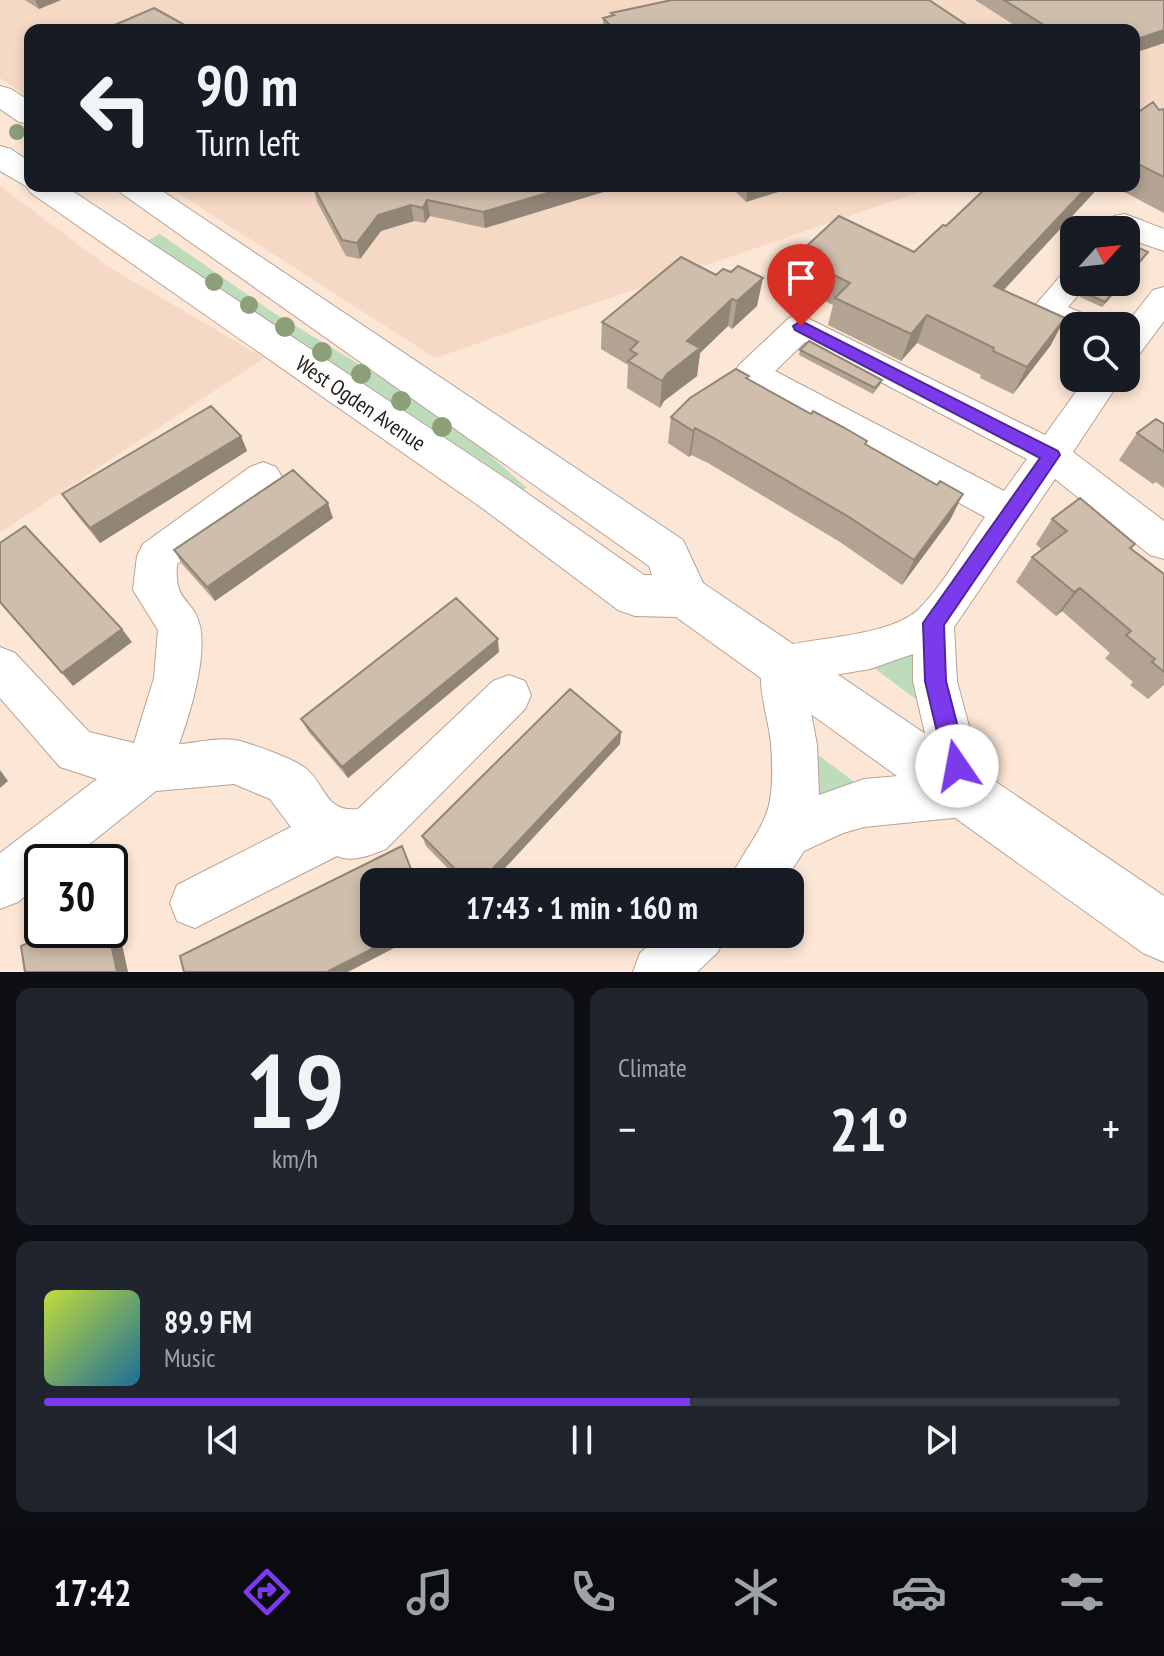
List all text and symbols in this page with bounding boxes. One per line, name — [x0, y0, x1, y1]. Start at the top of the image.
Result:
text: 90 m — [196, 49, 298, 121]
icon: left — [64, 56, 168, 160]
text: Turn left — [196, 119, 300, 166]
north arrow — [1060, 216, 1140, 296]
map controls — [1060, 216, 1140, 392]
pin — [767, 244, 835, 326]
icon: arrive — [779, 256, 823, 300]
button: search — [1060, 312, 1140, 392]
street label: West Ogden Avenue — [291, 349, 431, 457]
position arrow — [915, 724, 999, 808]
speed limit sign: 30 — [24, 844, 128, 948]
text: 17:43 · 1 min · 160 m — [466, 888, 698, 927]
text: 19 — [245, 1022, 345, 1157]
text: Climate — [618, 1051, 687, 1084]
text: 21° — [829, 1090, 909, 1168]
text: − — [618, 1100, 636, 1157]
text: + — [1102, 1100, 1120, 1157]
text: km/h — [272, 1142, 318, 1175]
text: 89.9 FM — [164, 1302, 252, 1341]
text: Music — [164, 1341, 216, 1374]
icon: previous — [201, 1418, 245, 1462]
icon: pause — [560, 1418, 604, 1462]
icon: next — [919, 1418, 963, 1462]
icon: directions — [239, 1564, 295, 1620]
icon: music — [402, 1564, 458, 1620]
icon: phone — [565, 1564, 621, 1620]
icon: climate — [728, 1564, 784, 1620]
icon: car — [891, 1564, 947, 1620]
icon: filters — [1054, 1564, 1110, 1620]
text: 17:42 — [54, 1569, 131, 1616]

